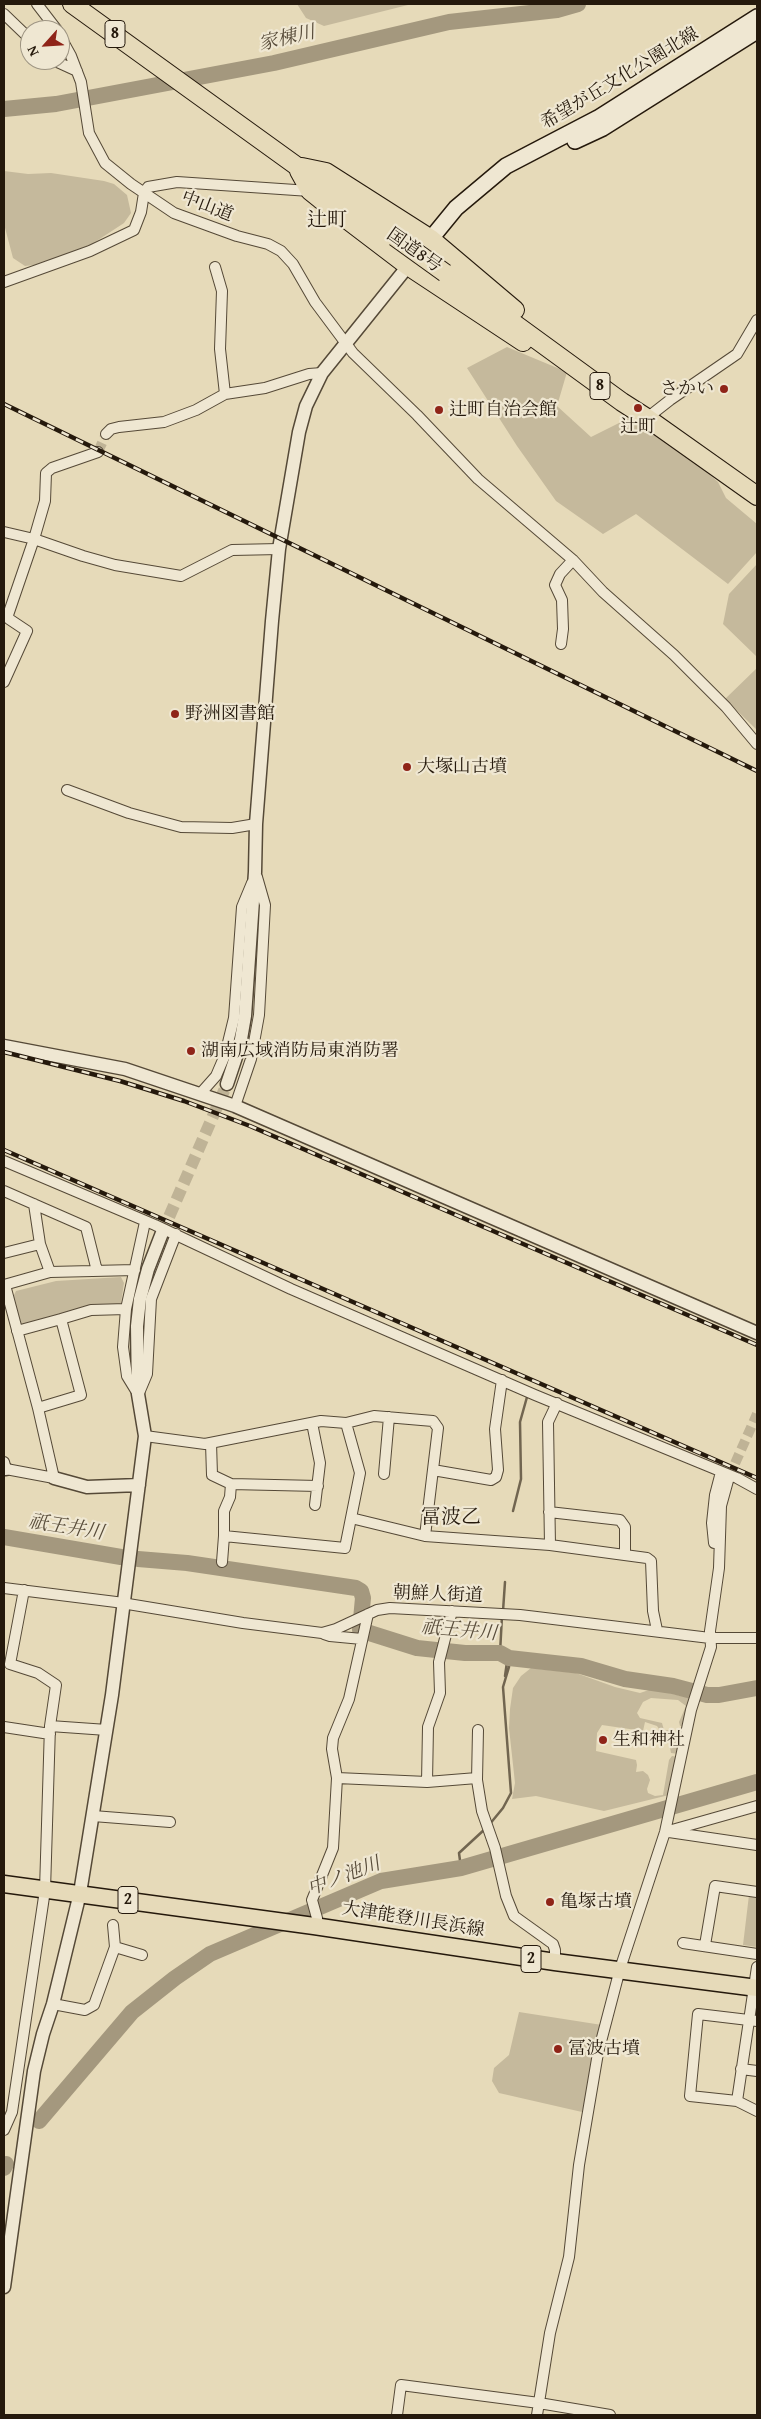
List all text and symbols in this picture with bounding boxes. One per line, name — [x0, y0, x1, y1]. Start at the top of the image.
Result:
north arrow — [20, 20, 70, 70]
road number: 8 — [105, 20, 125, 48]
water label: 家棟川 — [257, 21, 317, 57]
street label: 希望が丘文化公園北線 — [537, 23, 703, 135]
text: N — [21, 43, 43, 60]
street label: 中山道 — [178, 187, 236, 227]
district label: 辻町 — [307, 209, 347, 233]
street label: 国道8号 — [382, 224, 446, 278]
road number: 8 — [590, 372, 610, 400]
place label: さかい — [660, 378, 714, 400]
marker: さかい — [718, 383, 730, 395]
place label: 辻町自治会館 — [449, 399, 557, 421]
marker: 辻町 — [632, 402, 644, 414]
marker: 辻町自治会館 — [433, 404, 445, 416]
place label: 辻町 — [620, 416, 656, 438]
place label: 野洲図書館 — [185, 703, 275, 725]
marker: 野洲図書館 — [169, 708, 181, 720]
place label: 大塚山古墳 — [417, 756, 507, 778]
marker: 大塚山古墳 — [401, 761, 413, 773]
place label: 湖南広域消防局東消防署 — [201, 1040, 399, 1062]
marker: 湖南広域消防局東消防署 — [185, 1045, 197, 1057]
district label: 冨波乙 — [421, 1506, 481, 1530]
water label: 祇王井川 — [27, 1511, 105, 1545]
street label: 朝鮮人街道 — [393, 1583, 483, 1607]
water label: 祇王井川 — [420, 1616, 498, 1646]
place label: 生和神社 — [613, 1729, 685, 1751]
marker: 生和神社 — [597, 1734, 609, 1746]
water label: 中ノ池川 — [304, 1853, 384, 1901]
road number: 2 — [118, 1886, 138, 1914]
place label: 亀塚古墳 — [560, 1891, 632, 1913]
marker: 亀塚古墳 — [544, 1896, 556, 1908]
street label: 大津能登川長浜線 — [340, 1898, 486, 1942]
road number: 2 — [521, 1946, 541, 1972]
place label: 冨波古墳 — [568, 2038, 640, 2060]
marker: 冨波古墳 — [552, 2043, 564, 2055]

